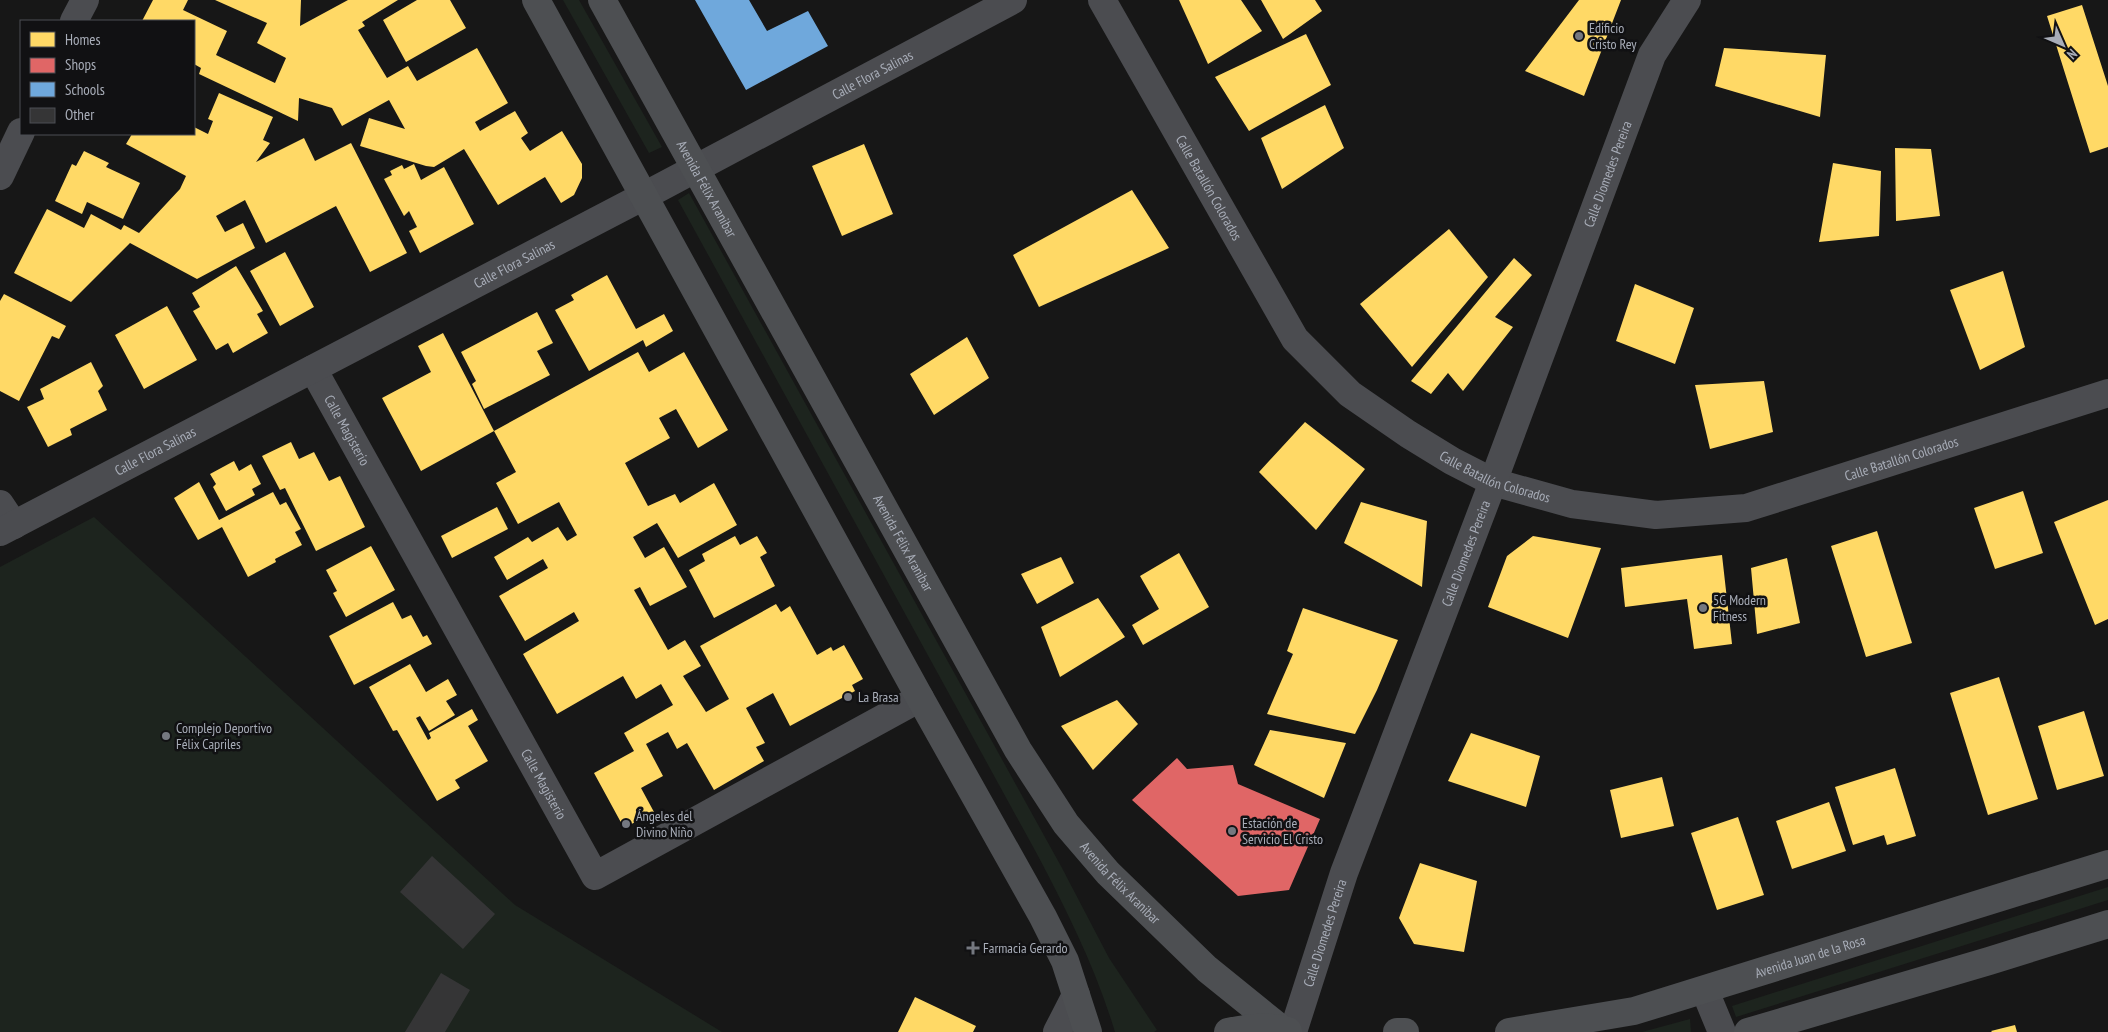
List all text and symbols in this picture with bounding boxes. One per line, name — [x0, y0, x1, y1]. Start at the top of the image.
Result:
place label: Edificio Cristo Rey — [1589, 19, 1637, 53]
legend — [20, 20, 195, 135]
north arrow — [2038, 20, 2088, 70]
text: Homes — [65, 30, 101, 49]
marker: Edificio Cristo Rey — [1573, 30, 1585, 42]
text: N — [2063, 45, 2081, 63]
street label: Calle Flora Salinas — [829, 46, 916, 104]
text: Shops — [65, 55, 96, 74]
text: Schools — [65, 80, 105, 99]
text: Other — [65, 105, 95, 124]
street label: Calle Diomedes Pereira — [1580, 118, 1636, 230]
street label: Calle Batallón Colorados — [1172, 132, 1246, 244]
street label: Avenida Félix Aranibar — [673, 137, 741, 241]
street label: Calle Flora Salinas — [471, 235, 558, 292]
street label: Calle Magisterio — [320, 392, 374, 469]
street label: Calle Flora Salinas — [111, 422, 199, 480]
street label: Calle Batallón Colorados — [1842, 432, 1961, 485]
street label: Calle Batallón Colorados — [1436, 446, 1553, 507]
street label: Avenida Félix Aranibar — [869, 491, 937, 595]
street label: Calle Diomedes Pereira — [1437, 498, 1494, 609]
place label: 5G Modern Fitness — [1713, 591, 1766, 625]
marker: 5G Modern Fitness — [1697, 602, 1709, 614]
place label: La Brasa — [858, 688, 899, 706]
marker: La Brasa — [842, 691, 854, 703]
place label: Complejo Deportivo Félix Capriles — [176, 719, 272, 753]
marker: Complejo Deportivo Félix Capriles — [160, 730, 172, 742]
street label: Calle Magisterio — [517, 746, 571, 823]
place label: Ángeles del Divino Niño — [636, 807, 693, 841]
place label: Estación de Servicio El Cristo — [1242, 814, 1323, 848]
marker: Ángeles del Divino Niño — [620, 818, 632, 830]
marker: Estación de Servicio El Cristo — [1226, 825, 1238, 837]
street label: Avenida Félix Aranibar — [1076, 838, 1164, 928]
street label: Calle Diomedes Pereira — [1299, 877, 1350, 989]
street label: Avenida Juan de la Rosa — [1753, 931, 1867, 982]
place label: Farmacia Gerardo — [983, 939, 1068, 957]
marker: Farmacia Gerardo — [967, 942, 979, 954]

